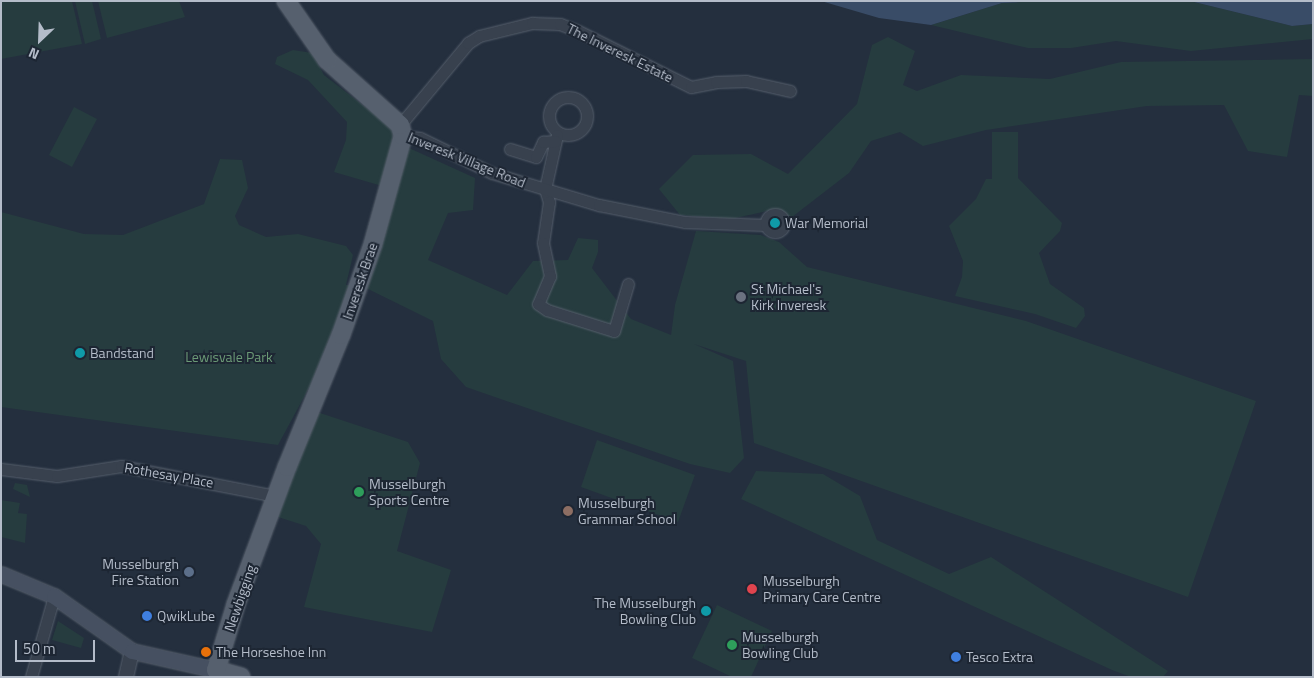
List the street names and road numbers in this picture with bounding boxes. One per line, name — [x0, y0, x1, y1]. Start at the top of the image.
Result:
street label: The Inveresk Estate — [564, 20, 676, 86]
street label: Inveresk Village Road — [406, 129, 528, 191]
street label: Inveresk Brae — [339, 240, 381, 322]
street label: Rothesay Place — [123, 459, 215, 491]
street label: Newbigging — [221, 562, 259, 634]

